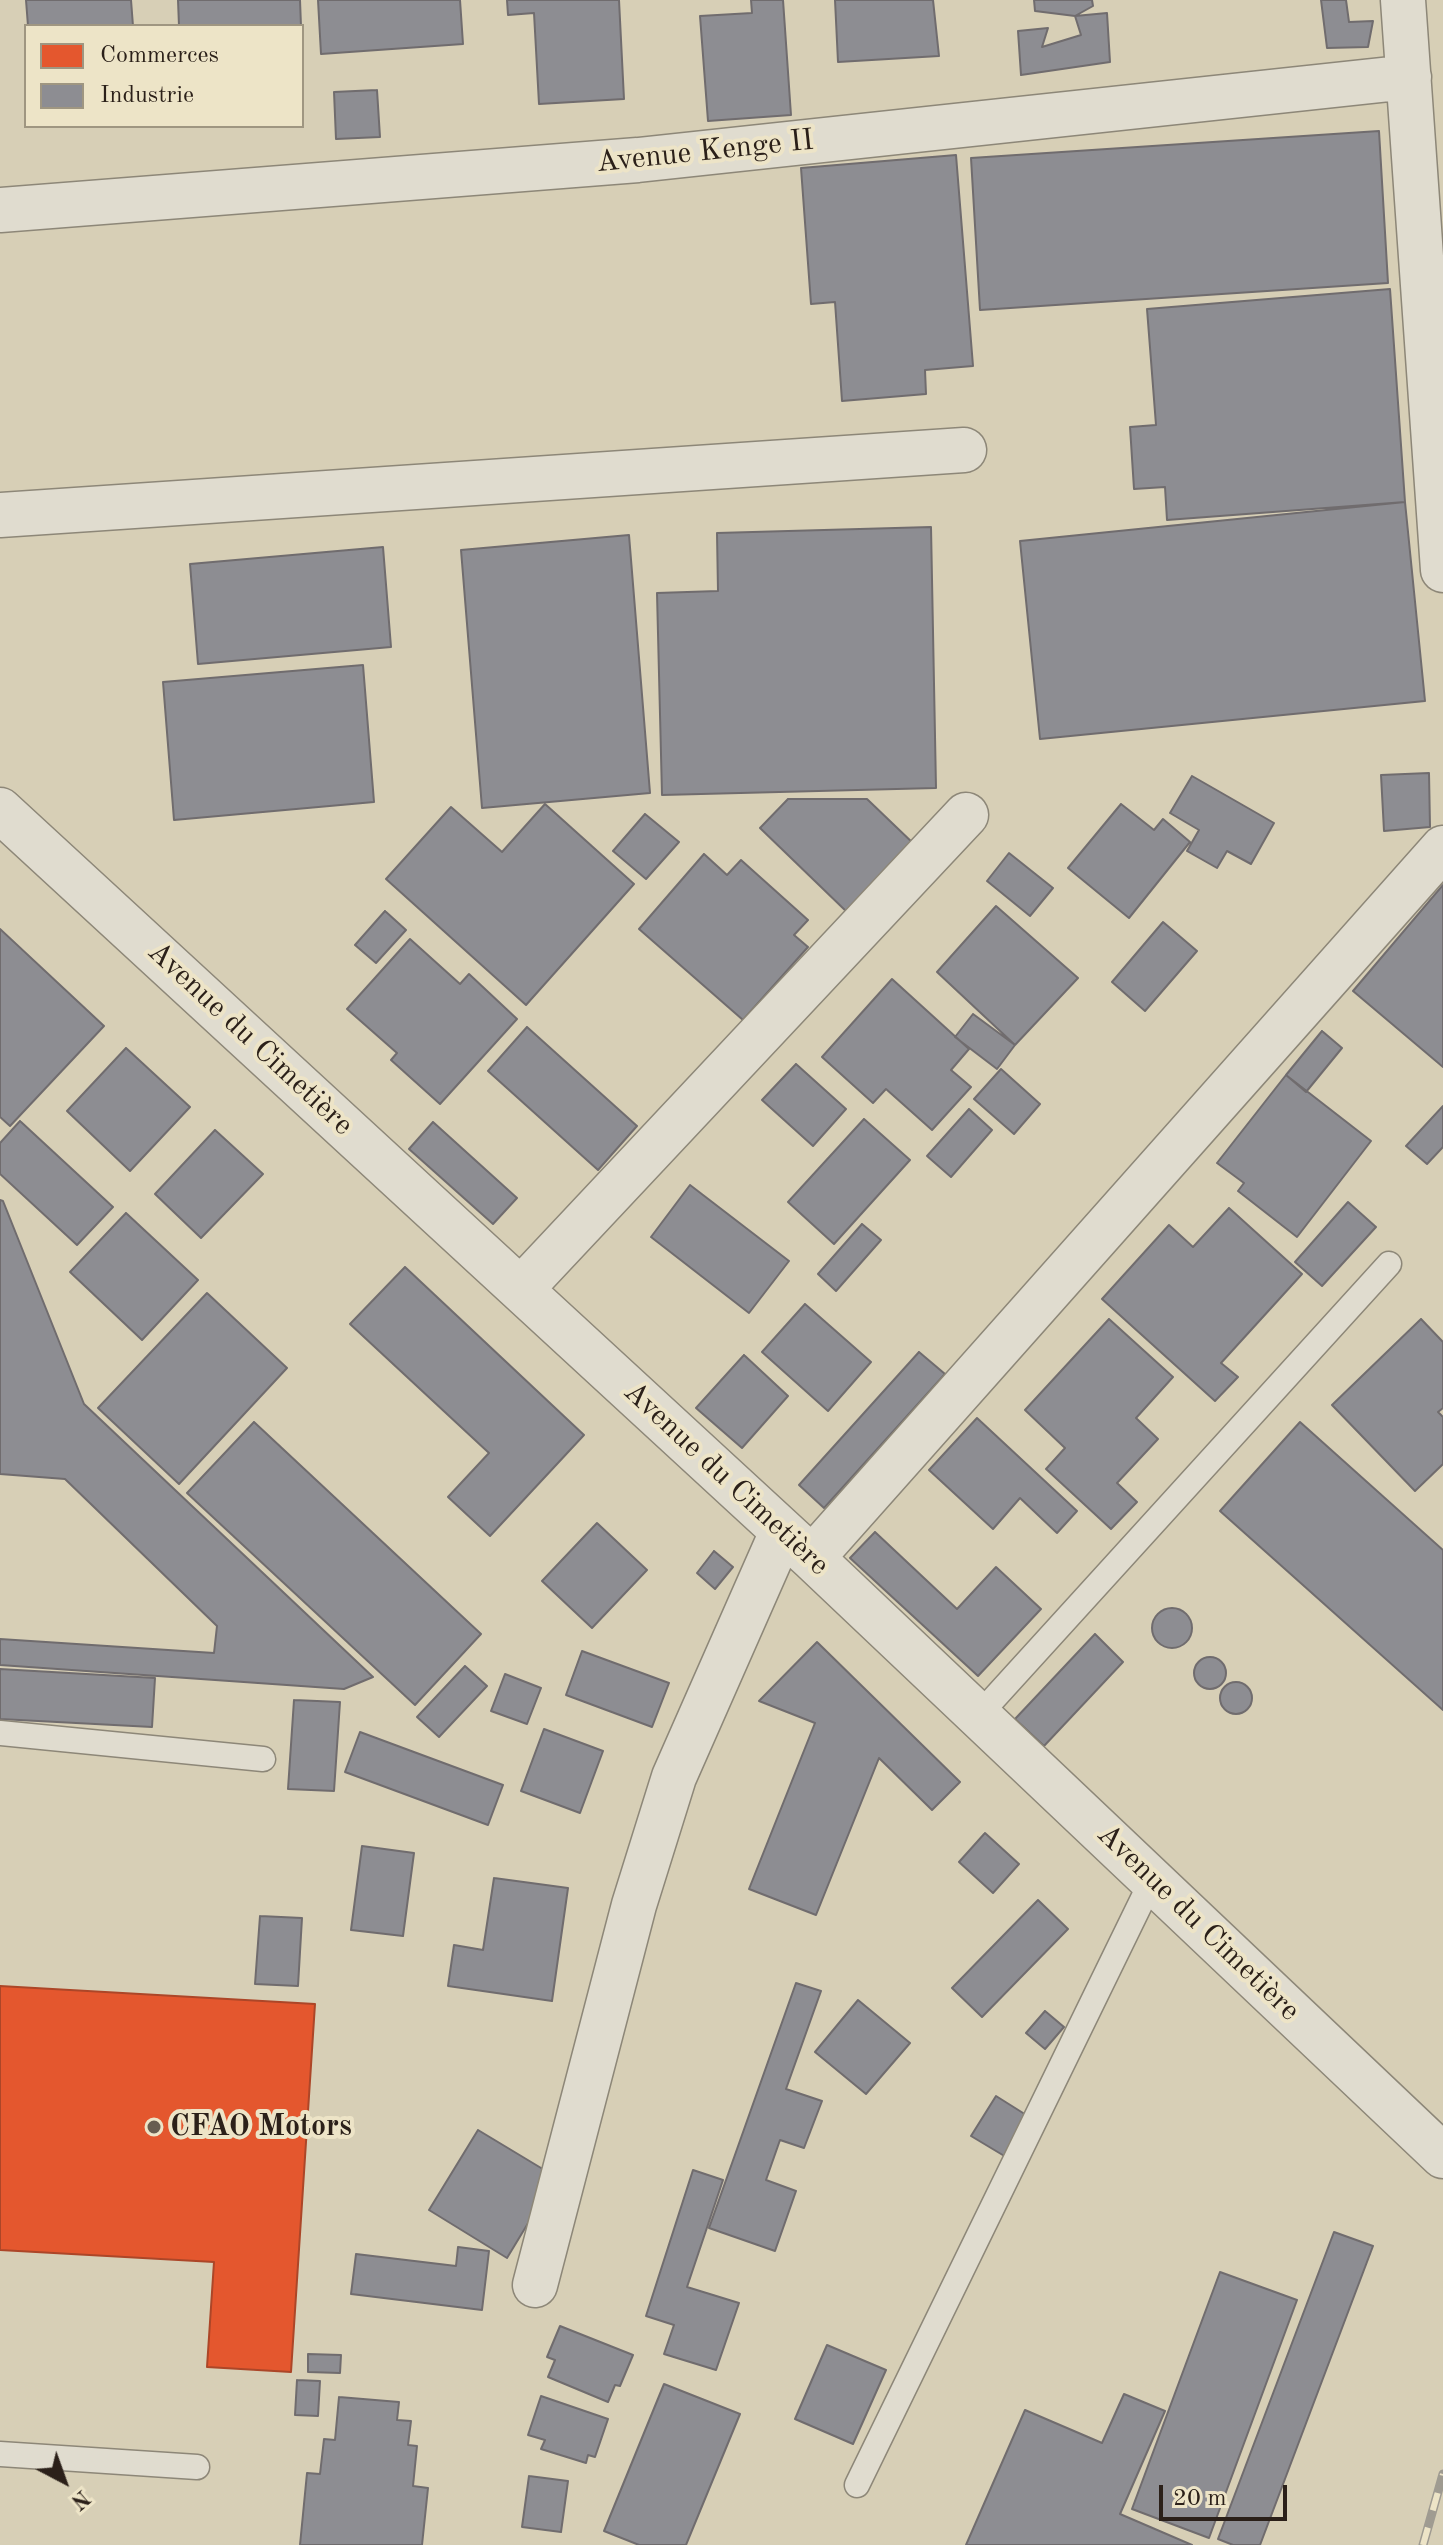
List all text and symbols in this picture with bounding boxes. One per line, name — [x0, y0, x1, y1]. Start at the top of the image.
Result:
legend — [24, 24, 304, 128]
text: Commerces — [100, 44, 219, 68]
text: Industrie — [100, 84, 194, 108]
street label: Avenue Kenge II — [595, 123, 815, 181]
street label: Avenue du Cimetière — [140, 934, 360, 1144]
street label: Avenue du Cimetière — [616, 1374, 836, 1584]
street label: Avenue du Cimetière — [1089, 1817, 1307, 2029]
place label: CFAO Motors — [170, 2109, 352, 2145]
marker: CFAO Motors — [145, 2118, 163, 2136]
north arrow — [24, 2441, 104, 2521]
scale bar — [1163, 2469, 1291, 2519]
text: N — [66, 2485, 93, 2513]
text: 20 m — [1173, 2487, 1227, 2511]

